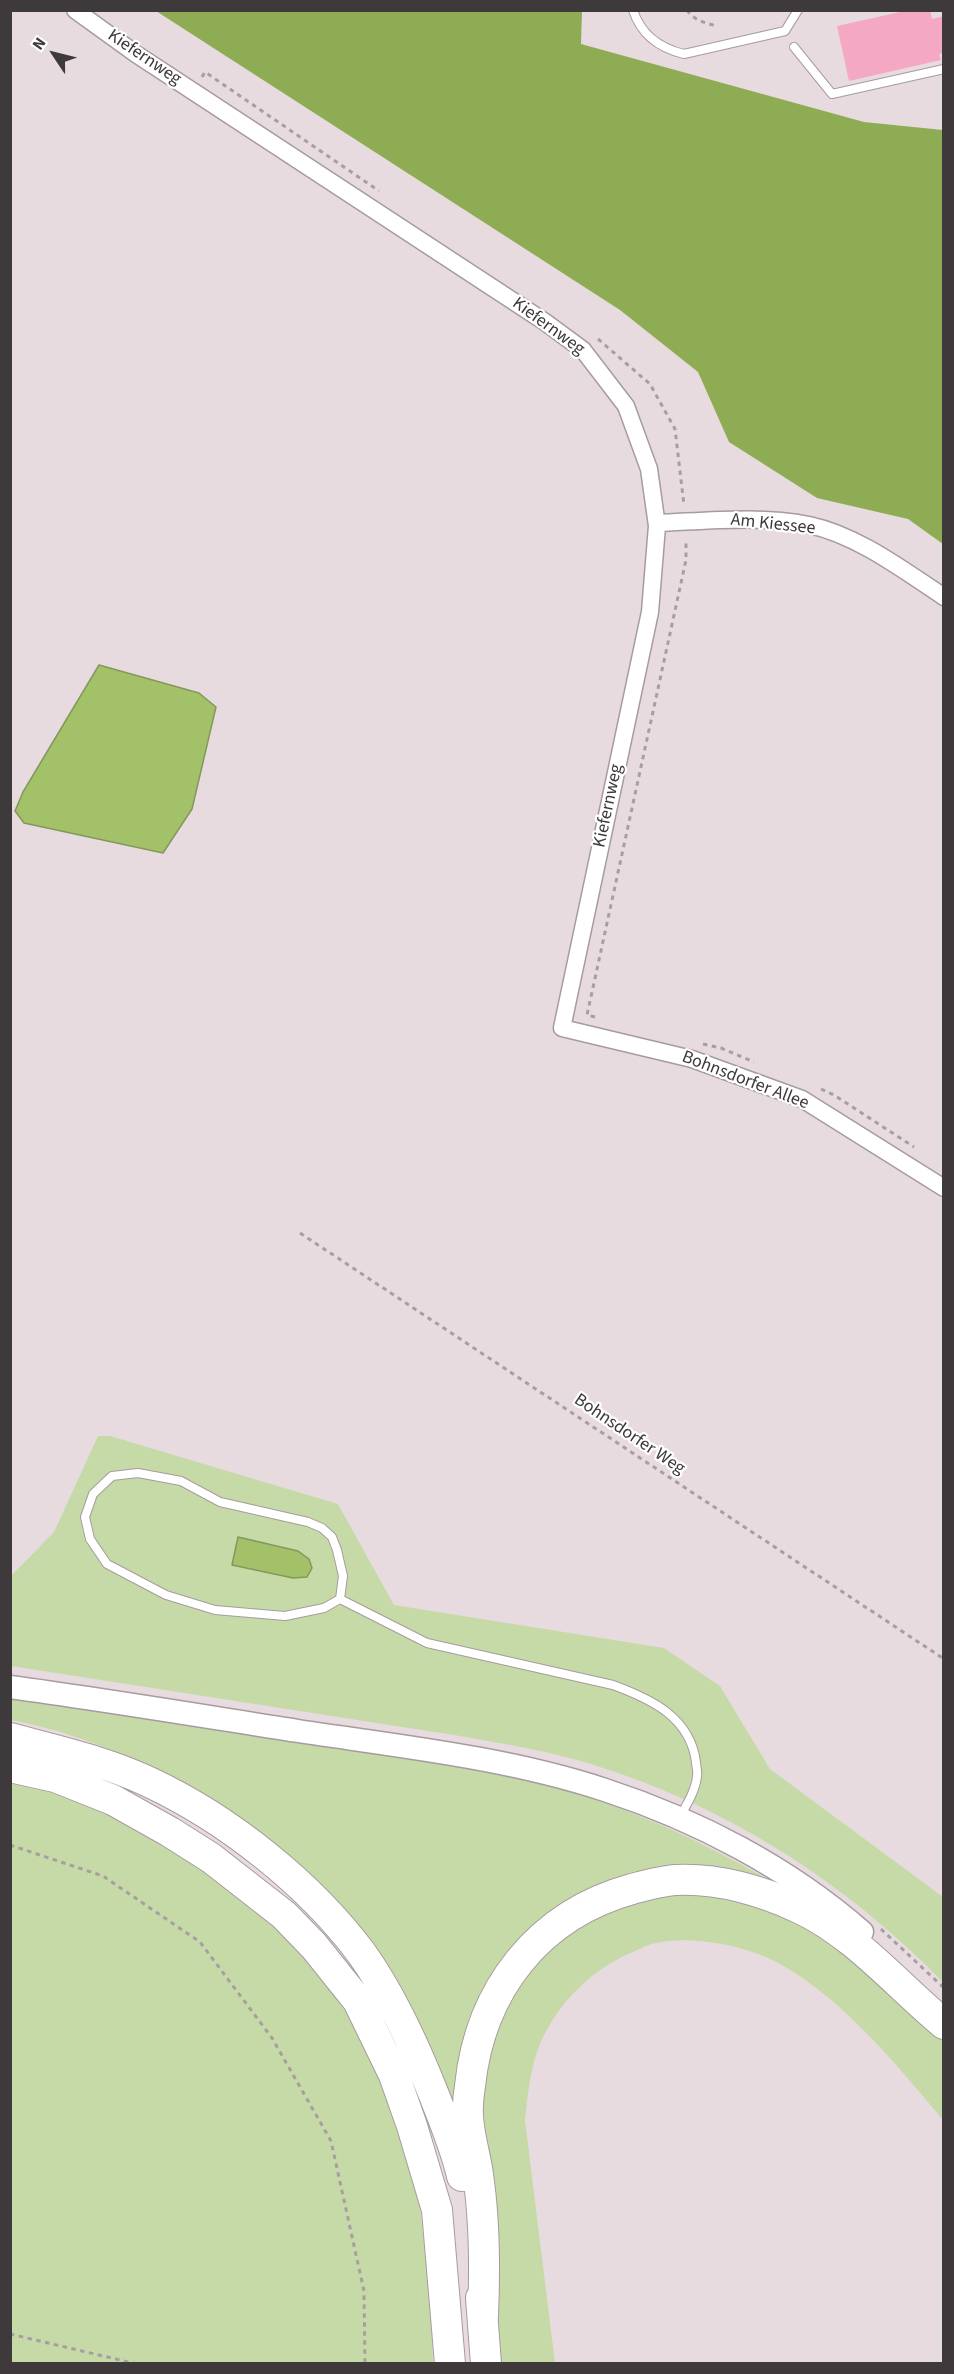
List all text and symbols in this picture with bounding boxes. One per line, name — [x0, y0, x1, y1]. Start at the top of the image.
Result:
north arrow — [24, 24, 84, 84]
street label: Kiefernweg — [103, 25, 185, 91]
text: N — [27, 33, 51, 54]
street label: Kiefernweg — [507, 293, 589, 361]
street label: Am Kiessee — [730, 510, 816, 540]
street label: Kiefernweg — [590, 762, 628, 850]
street label: Bohnsdorfer Allee — [678, 1047, 812, 1115]
street label: Bohnsdorfer Weg — [569, 1390, 689, 1480]

